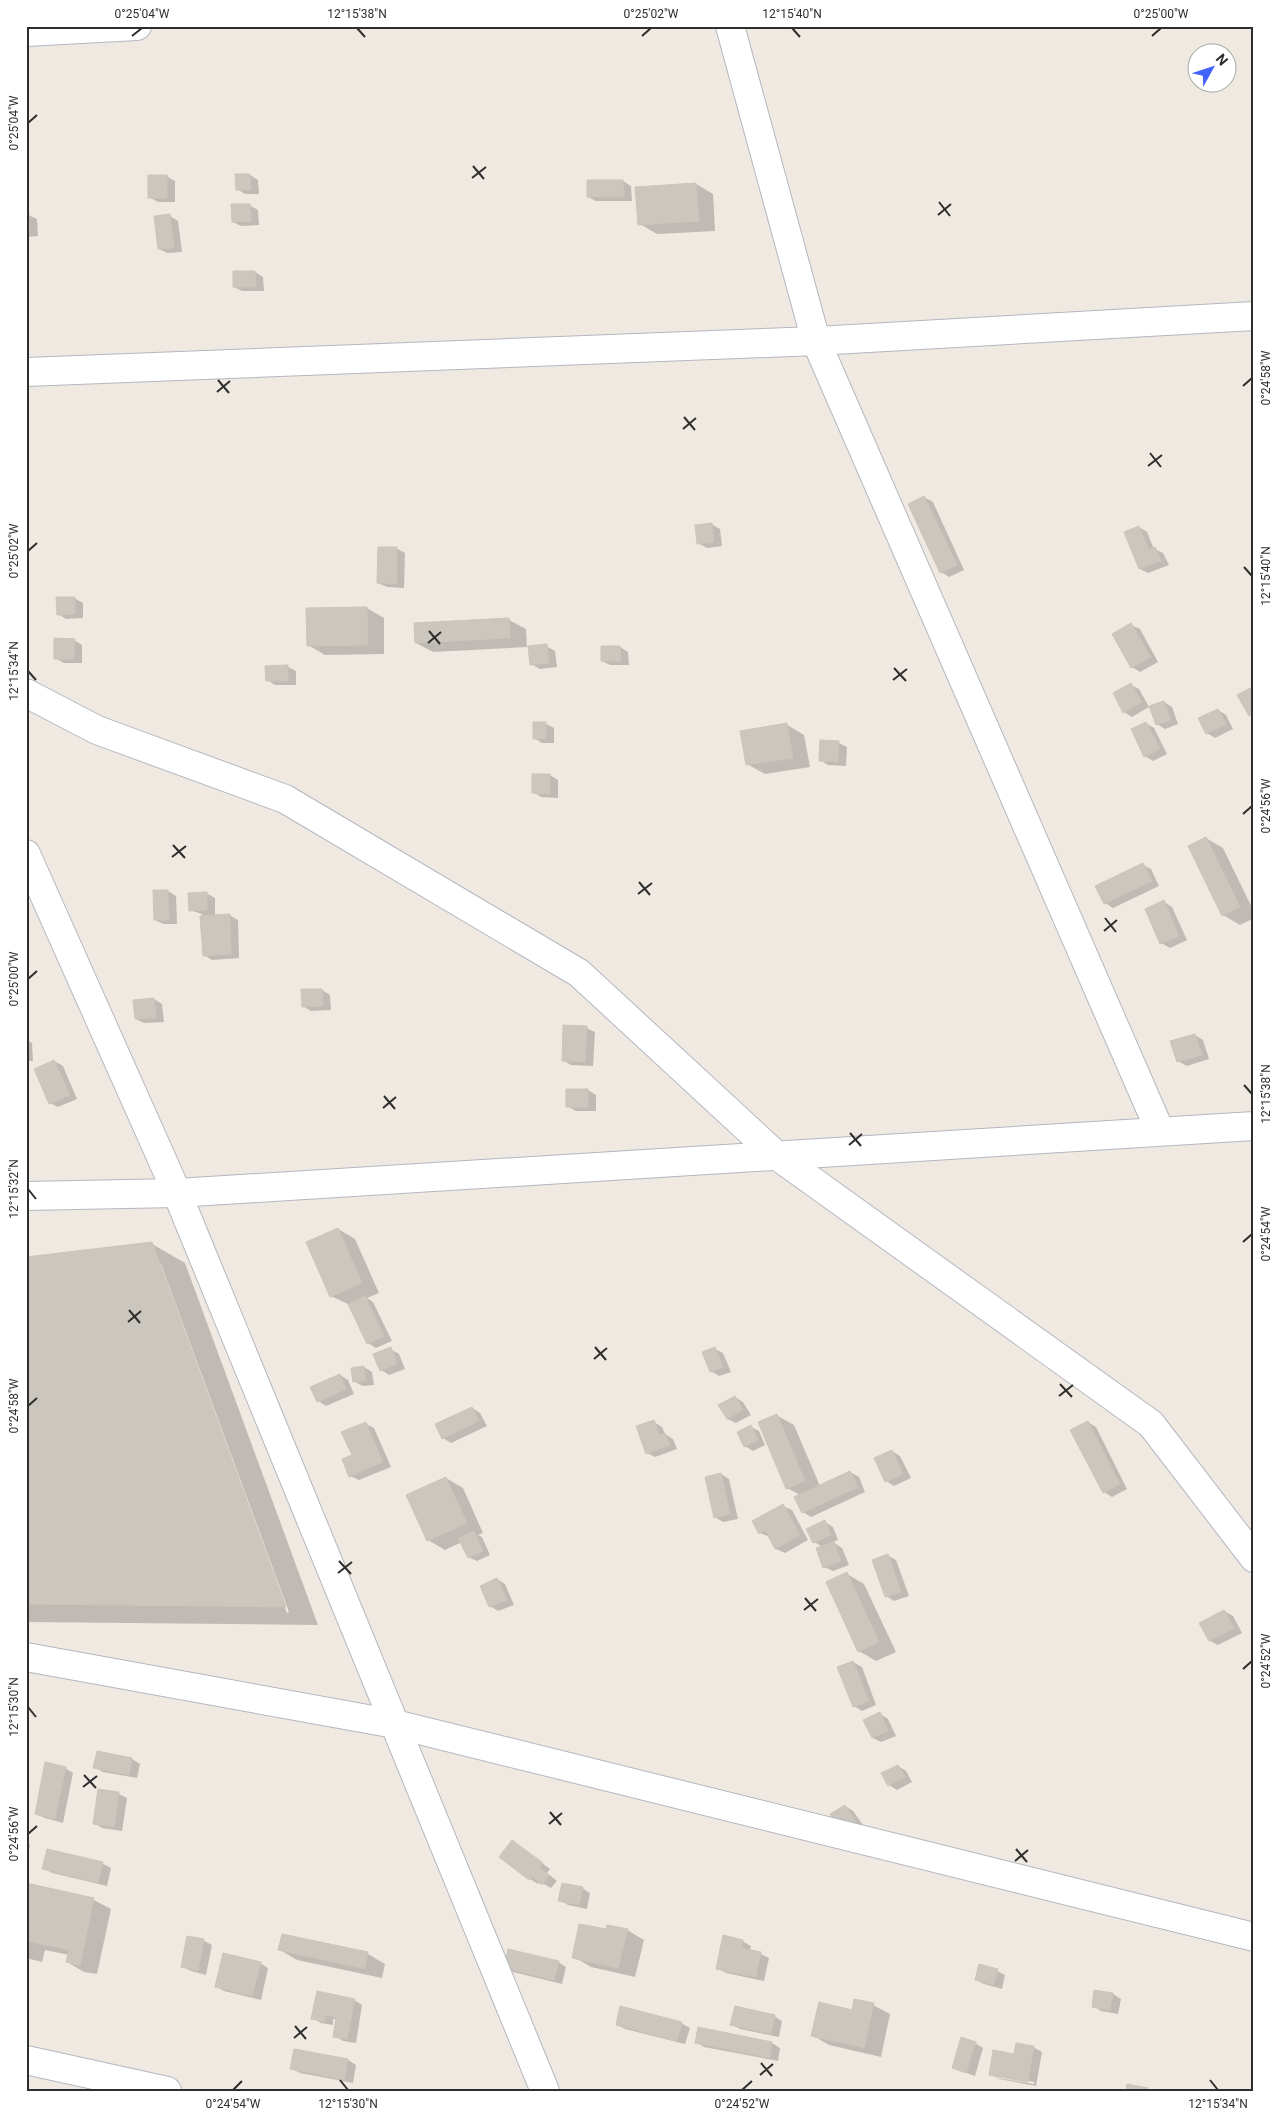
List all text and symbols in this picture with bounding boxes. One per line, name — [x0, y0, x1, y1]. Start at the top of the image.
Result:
text: 0°25'04"W — [115, 7, 170, 21]
text: 12°15'38"N — [327, 7, 387, 21]
text: 0°25'02"W — [624, 7, 679, 21]
text: 12°15'40"N — [762, 7, 822, 21]
text: 0°25'00"W — [1134, 7, 1189, 21]
north arrow — [1188, 42, 1238, 92]
text: N — [1213, 51, 1231, 69]
text: 0°25'04"W — [7, 95, 21, 150]
text: 0°24'58"W — [1259, 350, 1273, 405]
text: 0°25'02"W — [7, 523, 21, 578]
text: 12°15'40"N — [1259, 546, 1273, 606]
text: 12°15'34"N — [7, 641, 21, 701]
text: 0°24'56"W — [1259, 778, 1273, 833]
text: 0°25'00"W — [7, 951, 21, 1006]
text: 12°15'38"N — [1259, 1064, 1273, 1124]
text: 12°15'32"N — [7, 1159, 21, 1219]
text: 0°24'54"W — [1259, 1206, 1273, 1261]
text: 0°24'58"W — [7, 1378, 21, 1433]
text: 0°24'52"W — [1259, 1633, 1273, 1688]
text: 12°15'30"N — [7, 1677, 21, 1737]
text: 0°24'56"W — [7, 1806, 21, 1861]
text: 0°24'54"W — [206, 2097, 261, 2111]
text: 12°15'30"N — [318, 2097, 378, 2111]
text: 0°24'52"W — [715, 2097, 770, 2111]
text: 12°15'34"N — [1188, 2097, 1248, 2111]

